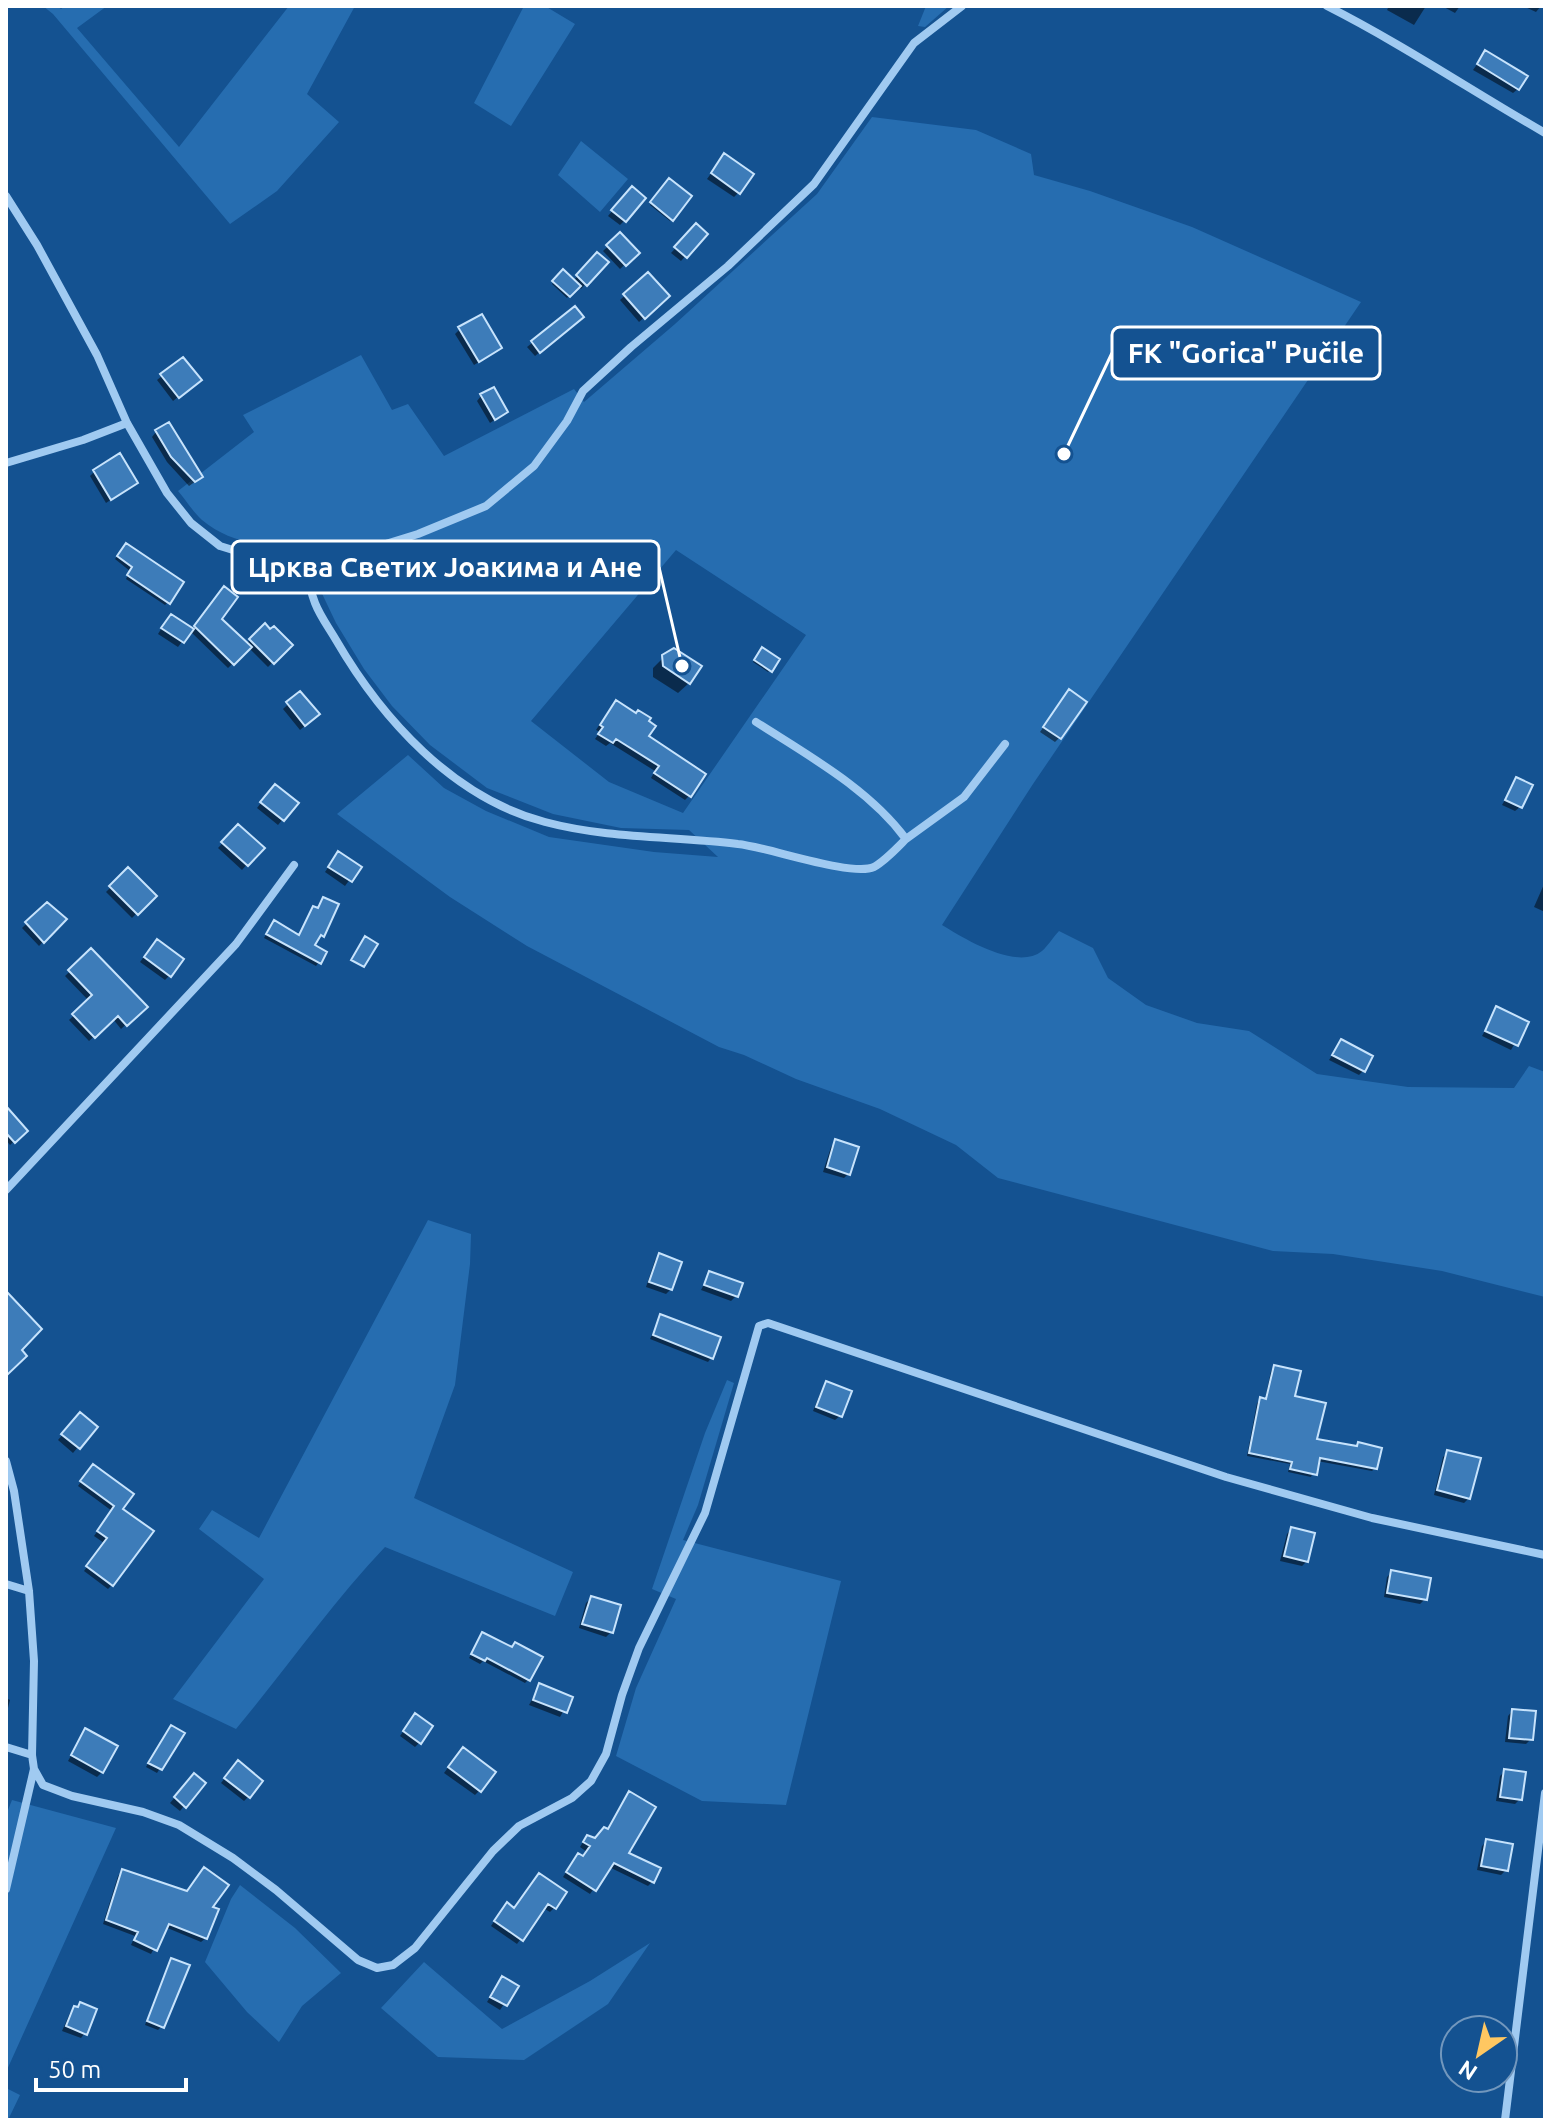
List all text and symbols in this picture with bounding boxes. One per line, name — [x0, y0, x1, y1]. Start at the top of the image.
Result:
callout: FK "Gorica" Pučile — [1112, 327, 1380, 379]
text: FK "Gorica" Pučile — [1128, 337, 1364, 368]
callout: Црква Светих Јоакима и Ане — [232, 541, 659, 593]
text: Црква Светих Јоакима и Ане — [248, 551, 642, 582]
north arrow — [1439, 2014, 1519, 2094]
scale bar — [36, 2042, 186, 2092]
text: 50 m — [48, 2056, 101, 2083]
text: N — [1454, 2056, 1481, 2086]

